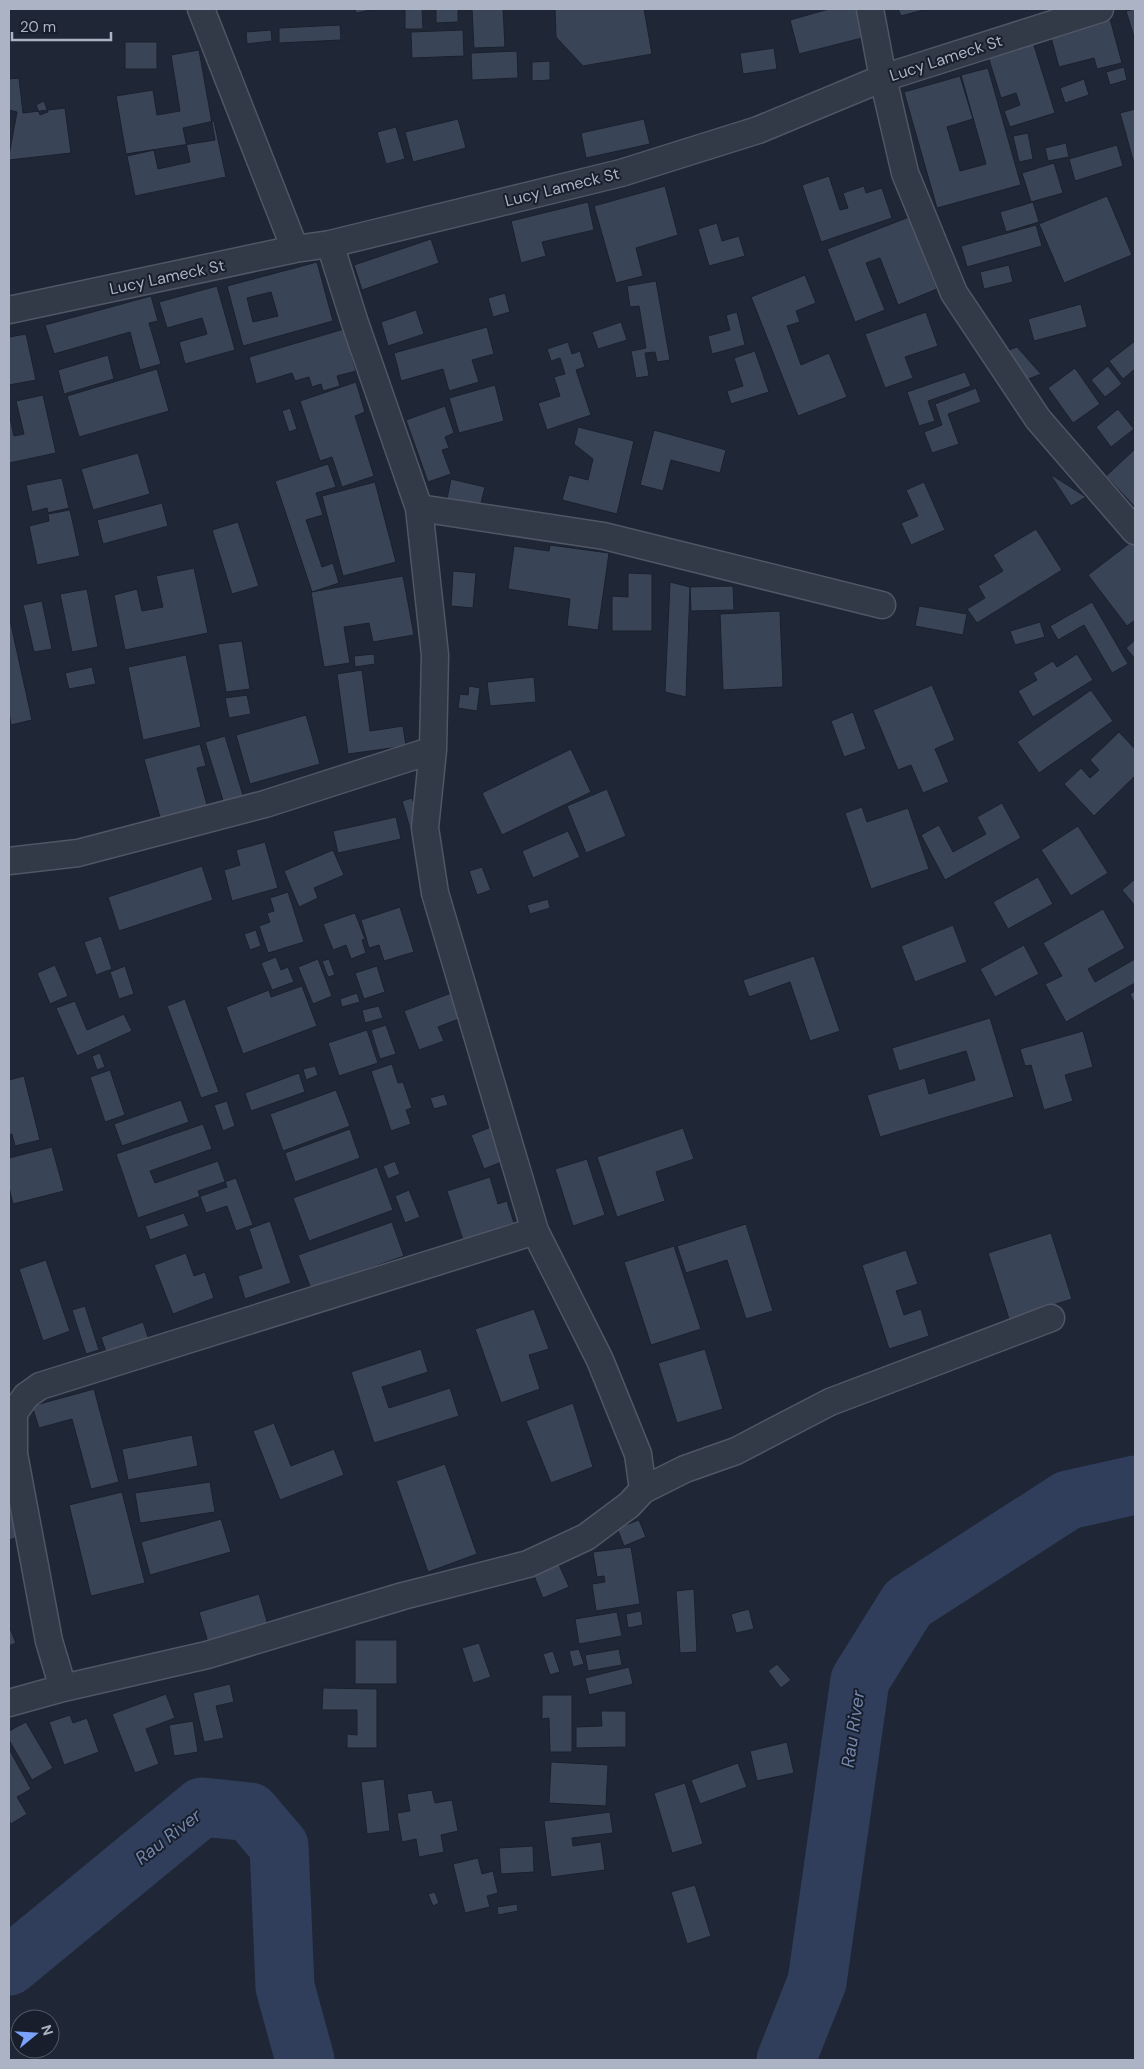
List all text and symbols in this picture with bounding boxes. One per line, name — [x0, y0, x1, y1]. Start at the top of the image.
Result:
scale bar — [12, 10, 111, 42]
text: 20 m — [20, 17, 56, 37]
street label: Lucy Lameck St — [887, 30, 1005, 86]
street label: Lucy Lameck St — [502, 163, 622, 211]
street label: Lucy Lameck St — [107, 255, 227, 299]
water label: Rau River — [836, 1688, 870, 1769]
water label: Rau River — [130, 1803, 207, 1870]
north arrow — [10, 2009, 60, 2059]
text: N — [37, 2022, 58, 2038]

